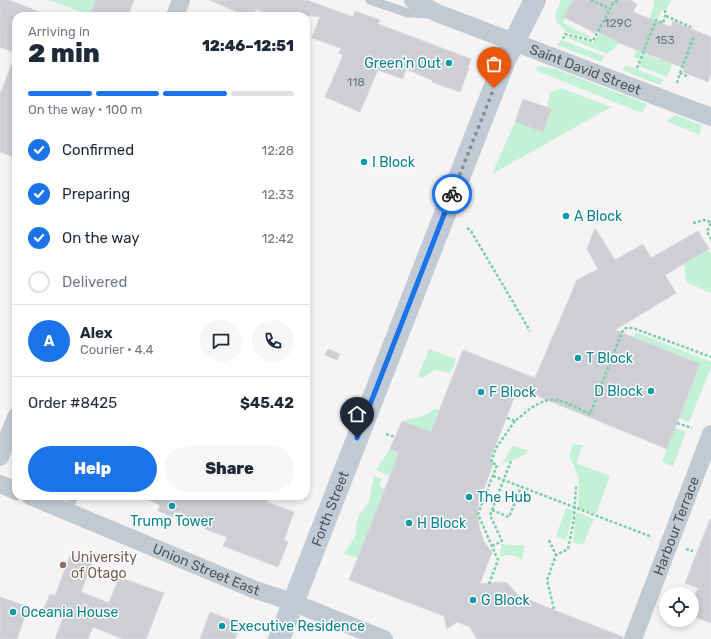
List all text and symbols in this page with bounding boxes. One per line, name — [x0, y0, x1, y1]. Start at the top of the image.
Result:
house number: 129C — [604, 16, 632, 30]
text: Arriving in — [28, 24, 90, 39]
house number: 153 — [655, 33, 675, 47]
text: 12:46–12:51 — [202, 37, 294, 55]
text: 2 min — [28, 38, 100, 69]
street label: Saint David Street — [527, 40, 644, 98]
pin — [477, 47, 511, 88]
icon: bag — [483, 53, 505, 75]
place label: Green'n Out — [364, 55, 442, 72]
marker: Green'n Out — [444, 58, 454, 68]
house number: 118 — [347, 75, 365, 89]
text: On the way · 100 m — [28, 102, 142, 117]
icon: check — [28, 139, 50, 161]
text: Confirmed — [62, 141, 134, 159]
text: 12:28 — [262, 143, 294, 158]
place label: I Block — [372, 154, 416, 171]
marker: I Block — [359, 157, 369, 167]
courier — [432, 174, 472, 214]
icon: check — [28, 183, 50, 205]
icon: bike — [441, 183, 463, 205]
text: Preparing — [62, 185, 130, 203]
text: 12:33 — [262, 187, 294, 202]
place label: A Block — [574, 208, 623, 225]
marker: A Block — [561, 211, 571, 221]
icon: check — [28, 227, 50, 249]
text: On the way — [62, 229, 140, 247]
text: 12:42 — [262, 231, 294, 246]
text: Delivered — [62, 273, 127, 291]
button: chat — [200, 320, 242, 362]
button: phone — [252, 320, 294, 362]
text: Alex — [80, 324, 113, 342]
text: A — [44, 332, 54, 350]
text: Courier · 4.4 — [80, 342, 154, 357]
place label: T Block — [586, 350, 634, 367]
marker: T Block — [573, 353, 583, 363]
place label: D Block — [594, 383, 644, 400]
place label: F Block — [489, 384, 537, 401]
marker: D Block — [646, 386, 656, 396]
marker: F Block — [476, 387, 486, 397]
text: Order #8425 — [28, 394, 117, 412]
text: $45.42 — [240, 394, 294, 412]
pin — [340, 397, 374, 438]
icon: home — [346, 403, 368, 425]
button: Help — [28, 446, 157, 492]
button: Share — [165, 446, 294, 492]
street label: Forth Street — [308, 468, 352, 549]
street label: Harbour Terrace — [650, 474, 703, 578]
place label: The Hub — [477, 489, 531, 506]
marker: The Hub — [464, 492, 474, 502]
marker: Trump Tower — [167, 501, 177, 511]
place label: Trump Tower — [130, 513, 214, 530]
place label: H Block — [417, 515, 467, 532]
marker: H Block — [404, 518, 414, 528]
street label: Union Street East — [150, 540, 262, 599]
place label: University of Otago — [71, 549, 137, 582]
marker: University of Otago — [58, 560, 68, 570]
map controls — [659, 587, 699, 627]
button: locate — [659, 587, 699, 627]
place label: G Block — [481, 592, 530, 609]
marker: G Block — [468, 595, 478, 605]
place label: Oceania House — [21, 604, 118, 621]
marker: Oceania House — [8, 607, 18, 617]
place label: Executive Residence — [230, 618, 365, 635]
marker: Executive Residence — [217, 621, 227, 631]

